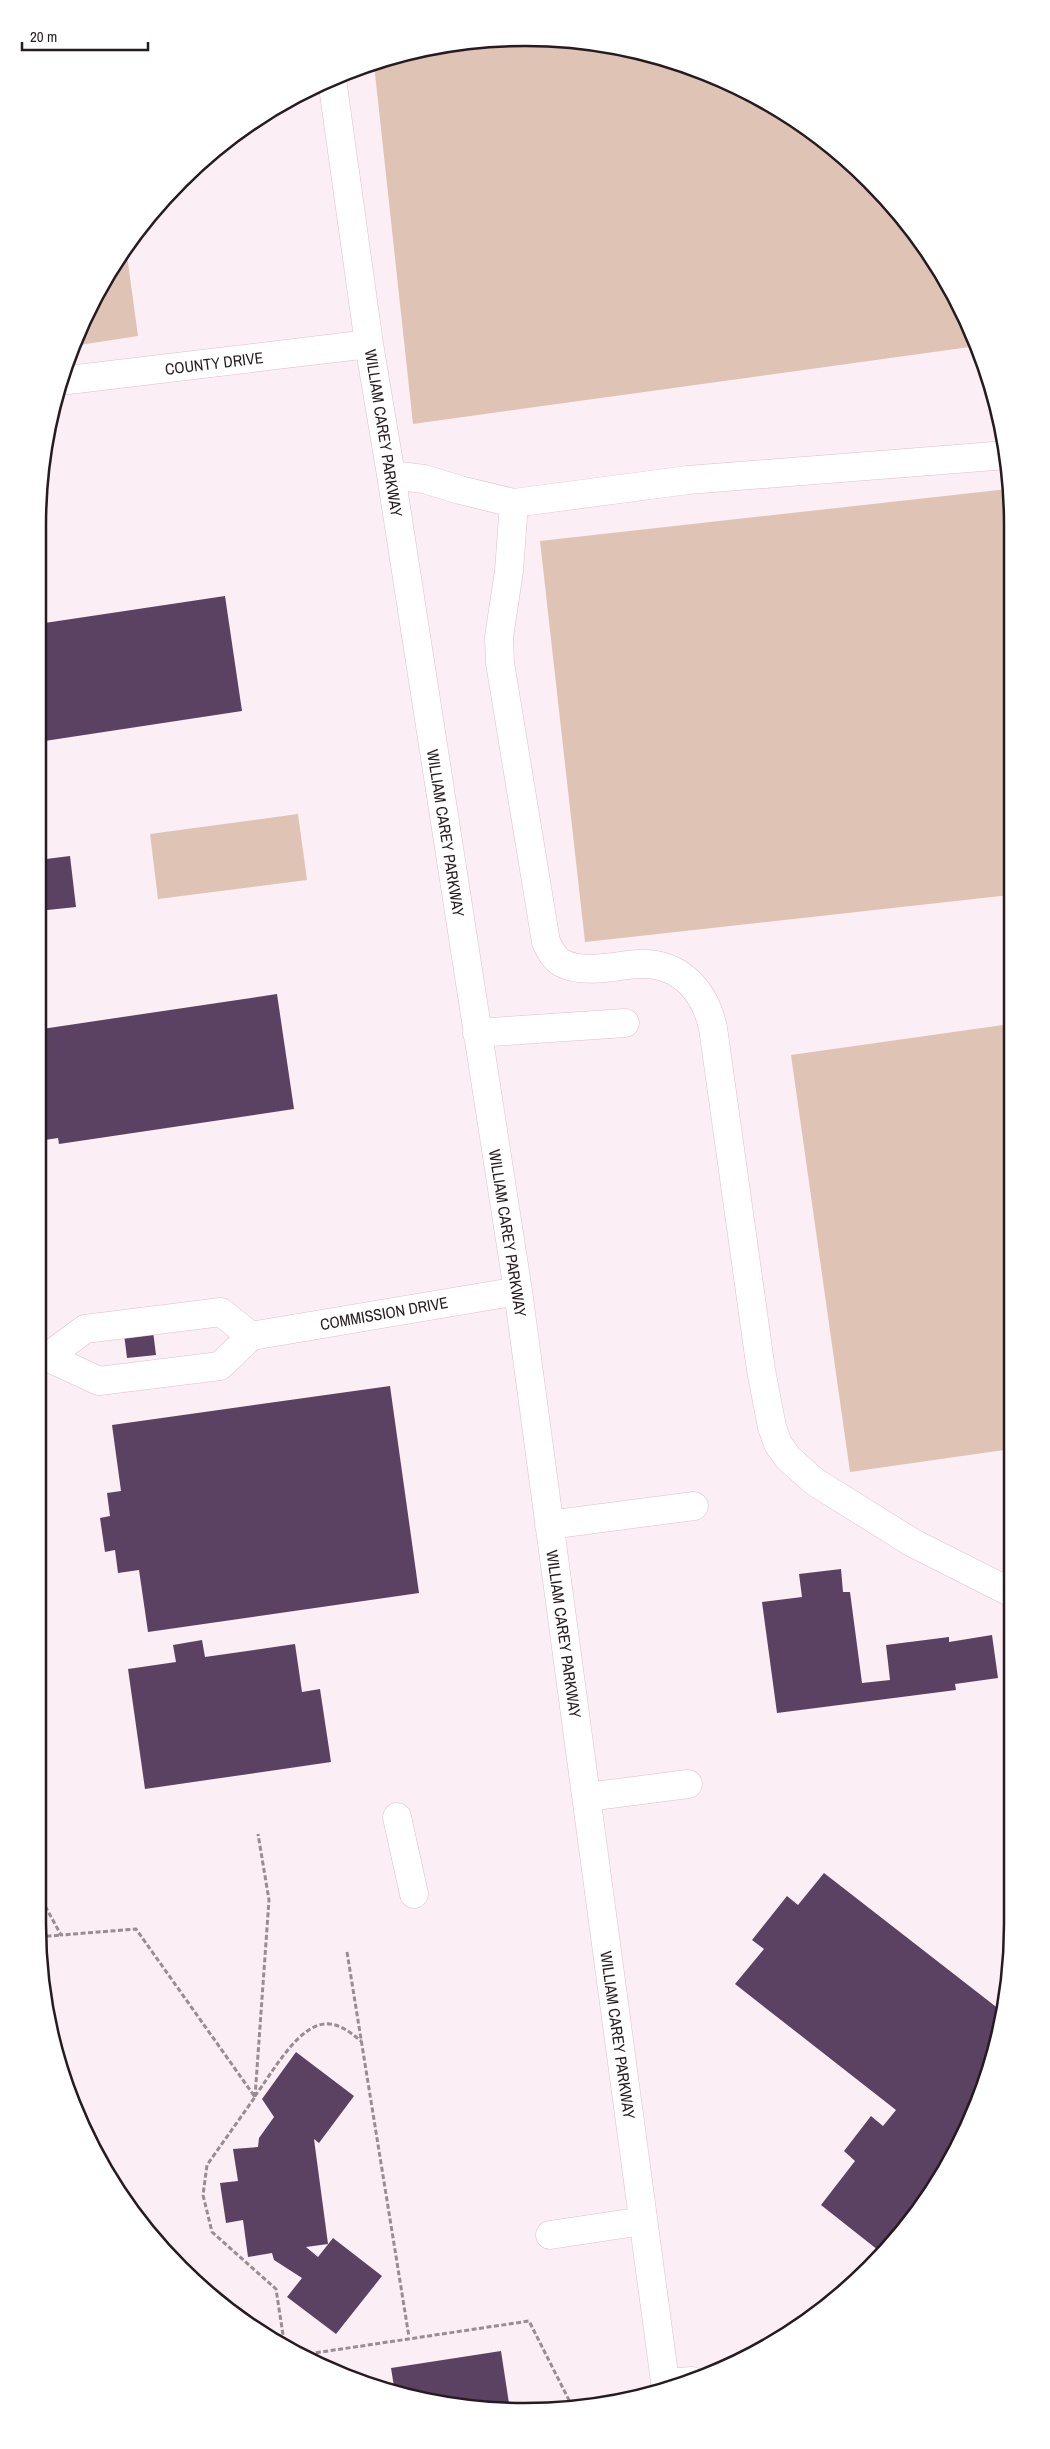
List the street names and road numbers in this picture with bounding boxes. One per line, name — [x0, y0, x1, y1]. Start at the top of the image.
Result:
street label: COUNTY DRIVE — [164, 346, 264, 380]
street label: WILLIAM CAREY PARKWAY — [360, 348, 408, 519]
street label: WILLIAM CAREY PARKWAY — [422, 748, 470, 919]
street label: WILLIAM CAREY PARKWAY — [484, 1148, 532, 1319]
street label: COMMISSION DRIVE — [318, 1291, 450, 1335]
street label: WILLIAM CAREY PARKWAY — [541, 1549, 587, 1720]
street label: WILLIAM CAREY PARKWAY — [595, 1950, 641, 2121]

